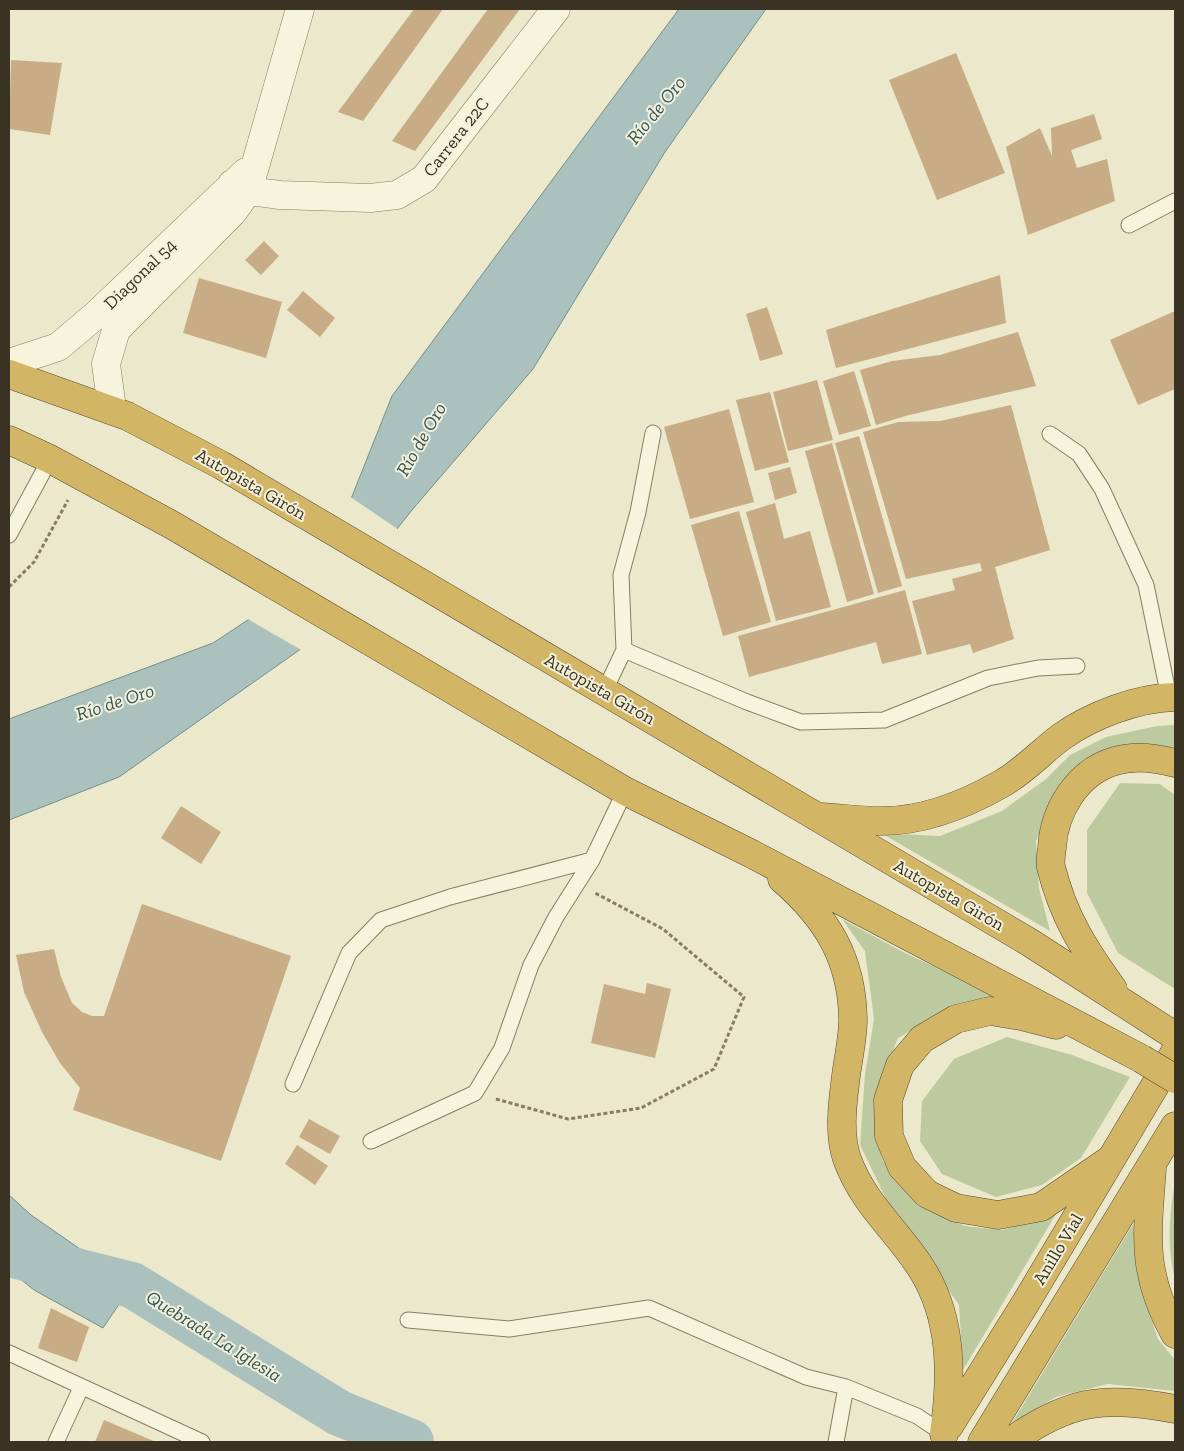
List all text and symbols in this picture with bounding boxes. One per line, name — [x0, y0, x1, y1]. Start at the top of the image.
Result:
water label: Río de Oro — [622, 71, 690, 149]
street label: Carrera 22C — [418, 93, 494, 181]
street label: Diagonal 54 — [99, 234, 181, 314]
water label: Río de Oro — [391, 398, 451, 480]
street label: Autopista Girón — [192, 443, 311, 525]
street label: Autopista Girón — [541, 648, 660, 730]
water label: Río de Oro — [73, 679, 157, 725]
street label: Autopista Girón — [890, 854, 1009, 936]
street label: Anillo Víal — [1028, 1209, 1088, 1289]
water label: Quebrada La Iglesia — [142, 1285, 286, 1387]

